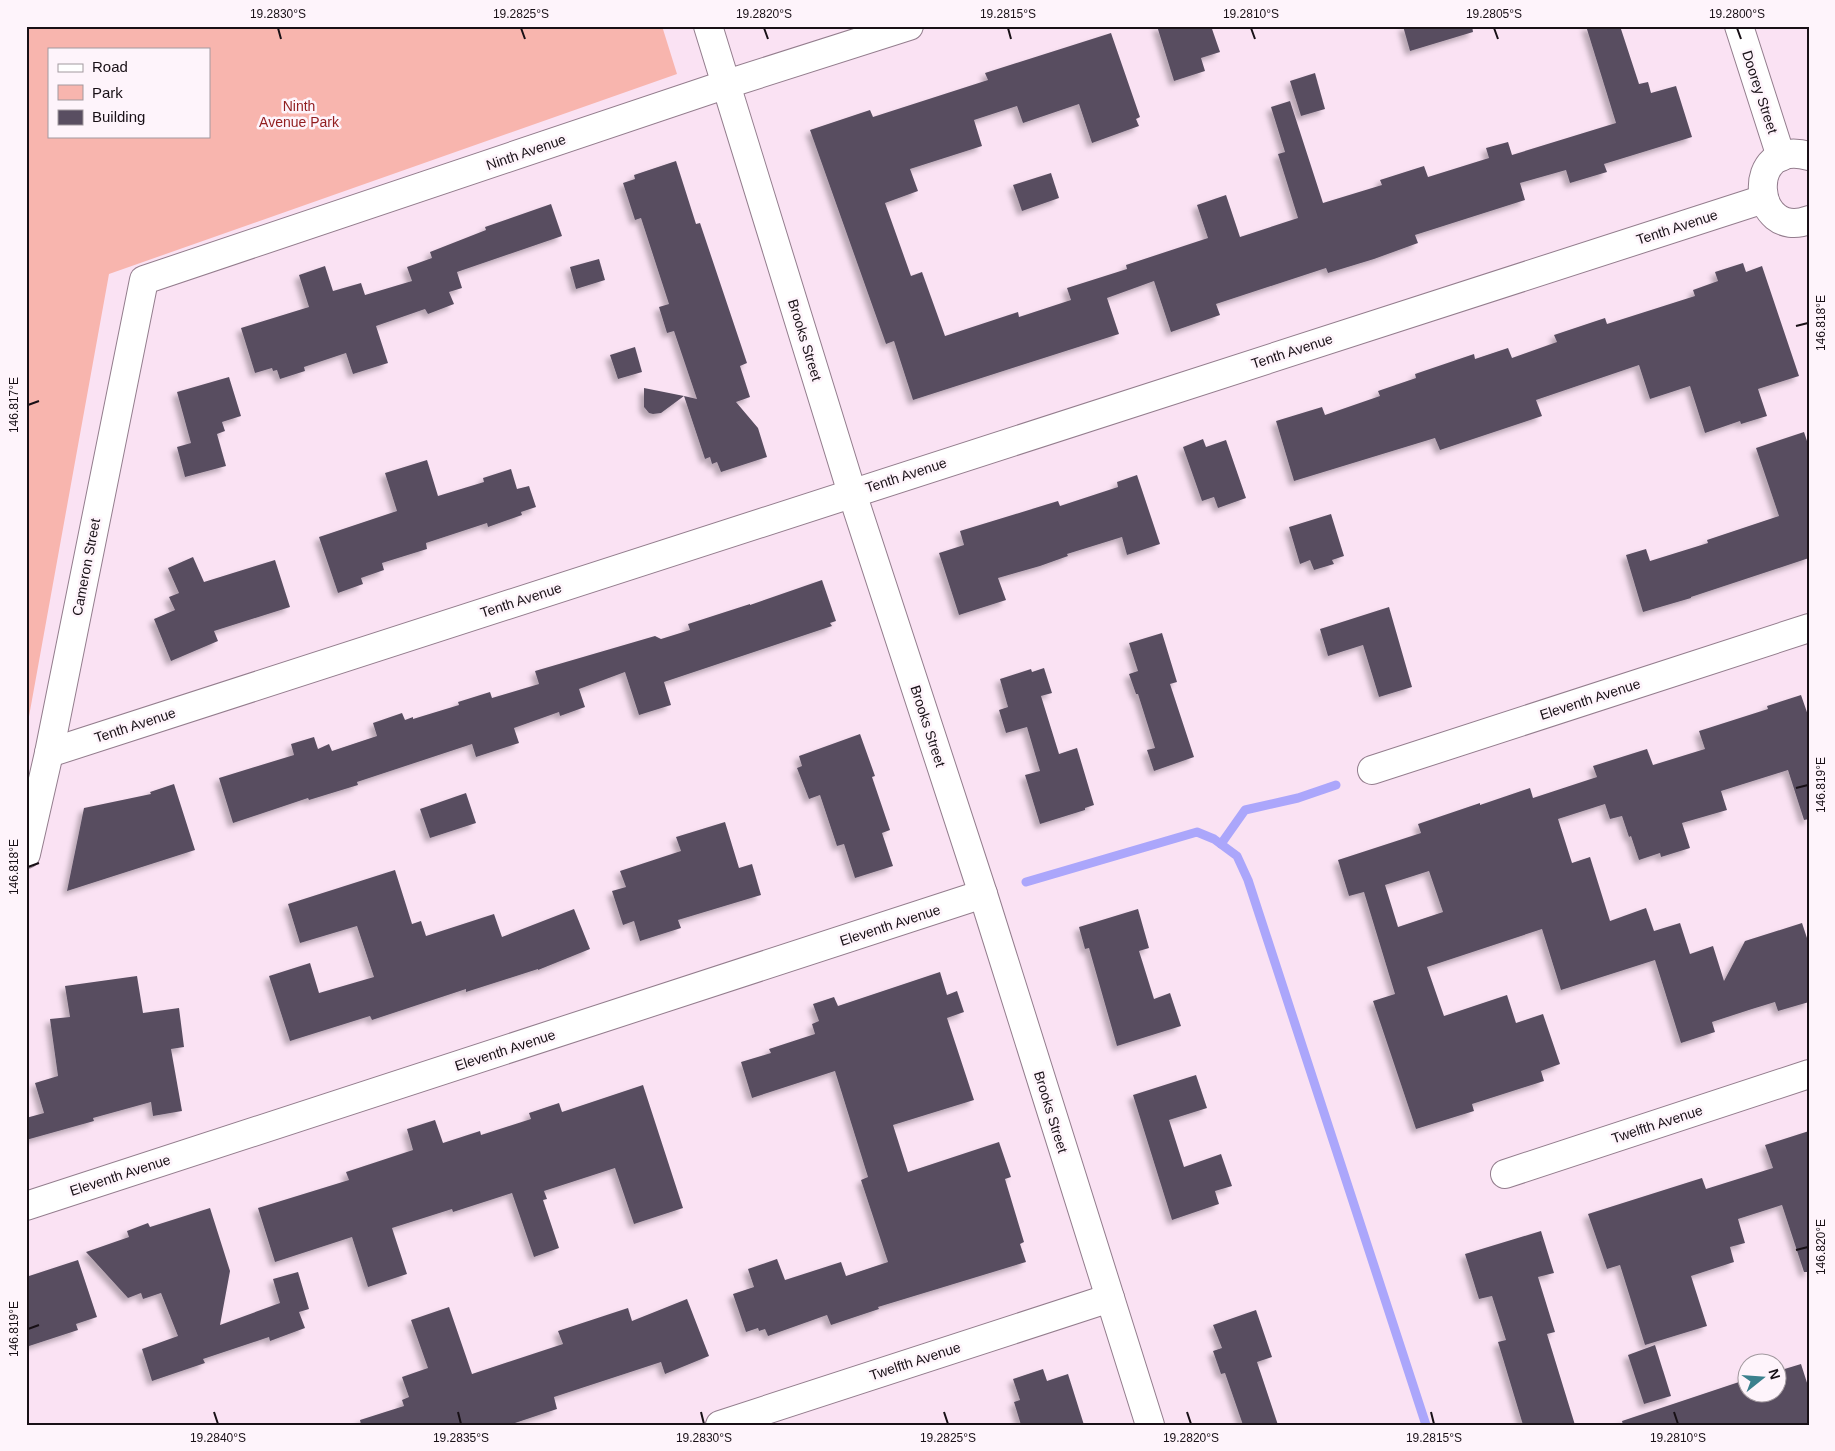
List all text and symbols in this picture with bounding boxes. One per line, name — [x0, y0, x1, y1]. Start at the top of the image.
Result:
text: 19.2830°S — [250, 7, 306, 21]
text: 19.2825°S — [493, 7, 549, 21]
text: 19.2820°S — [736, 7, 792, 21]
text: 19.2815°S — [980, 7, 1036, 21]
text: 19.2810°S — [1223, 7, 1279, 21]
text: 19.2805°S — [1466, 7, 1522, 21]
text: 19.2800°S — [1709, 7, 1765, 21]
legend — [48, 48, 210, 138]
street label: Doorey Street — [1739, 48, 1781, 136]
text: Road — [92, 58, 128, 75]
text: Park — [92, 84, 123, 101]
park label: Ninth Avenue Park — [259, 98, 340, 130]
text: Building — [92, 108, 145, 125]
street label: Ninth Avenue — [484, 131, 568, 173]
street label: Tenth Avenue — [1634, 206, 1720, 248]
text: 146.818°E — [1814, 295, 1828, 351]
street label: Brooks Street — [785, 297, 825, 383]
street label: Tenth Avenue — [1249, 330, 1335, 372]
text: 146.817°E — [7, 377, 21, 433]
street label: Tenth Avenue — [863, 454, 949, 496]
street label: Cameron Street — [69, 517, 103, 617]
street label: Tenth Avenue — [478, 579, 564, 621]
street label: Eleventh Avenue — [1538, 675, 1643, 723]
street label: Brooks Street — [907, 683, 949, 769]
street label: Tenth Avenue — [92, 704, 178, 746]
text: 146.819°E — [1814, 757, 1828, 813]
text: 146.818°E — [7, 839, 21, 895]
street label: Eleventh Avenue — [838, 901, 943, 949]
street label: Eleventh Avenue — [453, 1026, 558, 1074]
street label: Brooks Street — [1031, 1069, 1071, 1155]
street label: Twelfth Avenue — [1609, 1102, 1705, 1146]
street label: Eleventh Avenue — [68, 1151, 173, 1199]
text: 146.820°E — [1814, 1219, 1828, 1275]
text: 146.819°E — [7, 1301, 21, 1357]
street label: Twelfth Avenue — [867, 1339, 963, 1383]
north arrow — [1738, 1354, 1788, 1404]
text: N — [1765, 1367, 1784, 1381]
text: 19.2840°S — [190, 1431, 246, 1445]
text: 19.2835°S — [433, 1431, 489, 1445]
text: 19.2830°S — [676, 1431, 732, 1445]
text: 19.2825°S — [920, 1431, 976, 1445]
text: 19.2820°S — [1163, 1431, 1219, 1445]
text: 19.2815°S — [1406, 1431, 1462, 1445]
text: 19.2810°S — [1650, 1431, 1706, 1445]

